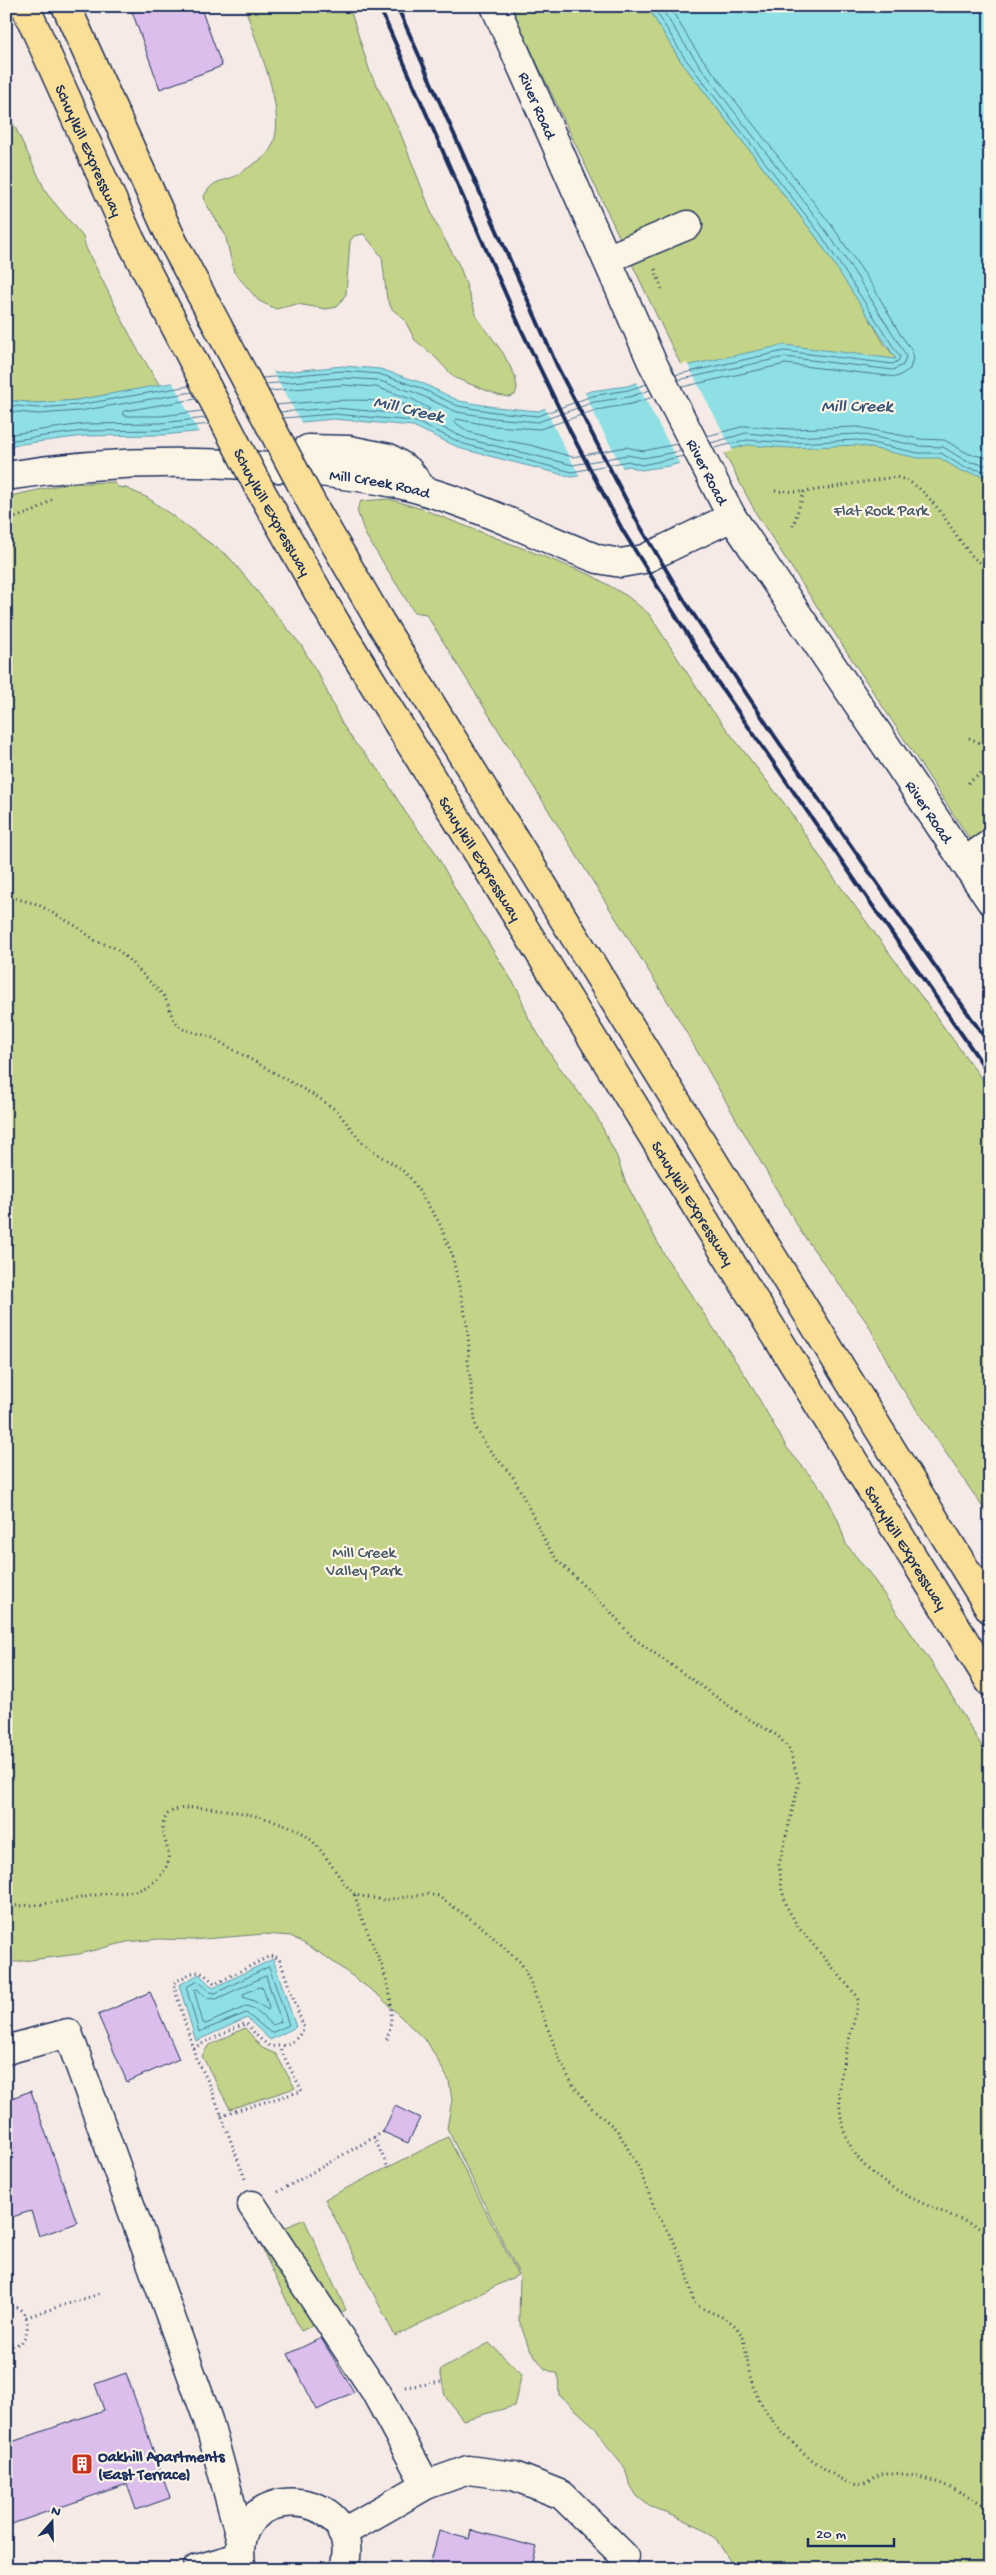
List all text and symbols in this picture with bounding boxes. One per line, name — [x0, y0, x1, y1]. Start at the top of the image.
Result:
street label: River Road — [512, 70, 559, 144]
street label: Schuylkill Expressway — [49, 82, 125, 221]
water label: Mill Creek — [371, 392, 447, 429]
water label: Mill Creek — [821, 397, 895, 418]
street label: River Road — [680, 437, 731, 510]
street label: Schuylkill Expressway — [227, 446, 313, 581]
street label: Mill Creek Road — [328, 467, 433, 505]
park label: Flat Rock Park — [833, 503, 930, 522]
street label: River Road — [899, 778, 956, 849]
street label: Schuylkill Expressway — [433, 794, 524, 926]
street label: Schuylkill Expressway — [645, 1139, 737, 1271]
street label: Schuylkill Expressway — [858, 1483, 950, 1615]
park label: Mill Creek Valley Park — [325, 1545, 403, 1582]
place label: Oakhill Apartments (East Terrace) — [98, 2449, 226, 2486]
building icon: Oakhill Apartments (East Terrace) — [70, 2452, 94, 2476]
north arrow — [28, 2498, 78, 2548]
text: N — [48, 2503, 63, 2522]
scale bar — [808, 2515, 895, 2547]
text: 20 m — [816, 2526, 846, 2544]

